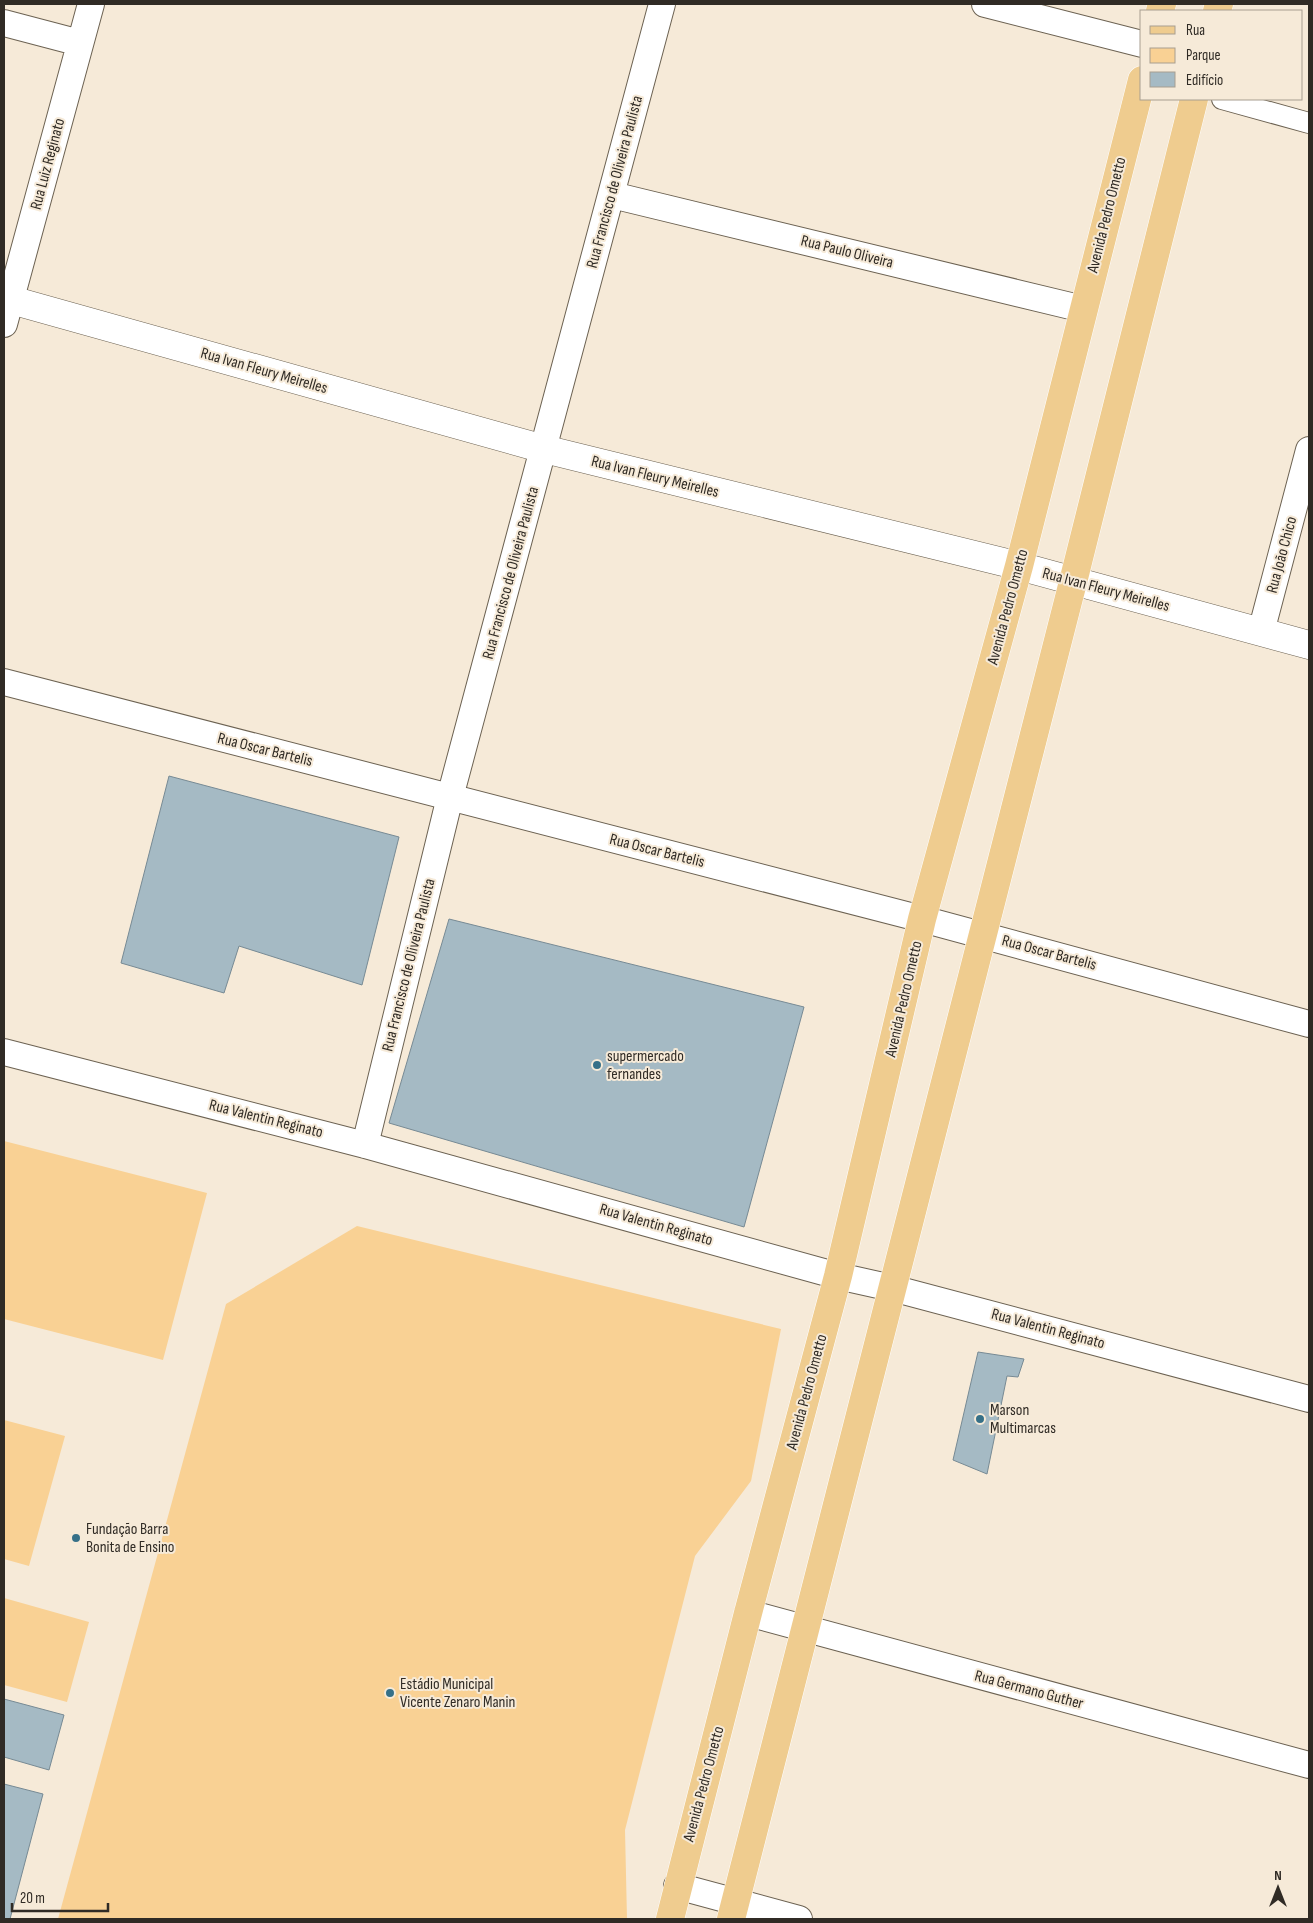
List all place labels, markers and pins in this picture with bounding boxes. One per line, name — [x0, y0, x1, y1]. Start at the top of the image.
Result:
place label: supermercado fernandes — [607, 1047, 684, 1084]
marker: supermercado fernandes — [591, 1059, 603, 1071]
place label: Marson Multimarcas — [990, 1401, 1056, 1438]
marker: Marson Multimarcas — [974, 1413, 986, 1425]
place label: Fundação Barra Bonita de Ensino — [86, 1520, 174, 1557]
marker: Fundação Barra Bonita de Ensino — [70, 1532, 82, 1544]
place label: Estádio Municipal Vicente Zenaro Manin — [400, 1675, 515, 1712]
marker: Estádio Municipal Vicente Zenaro Manin — [384, 1687, 396, 1699]

